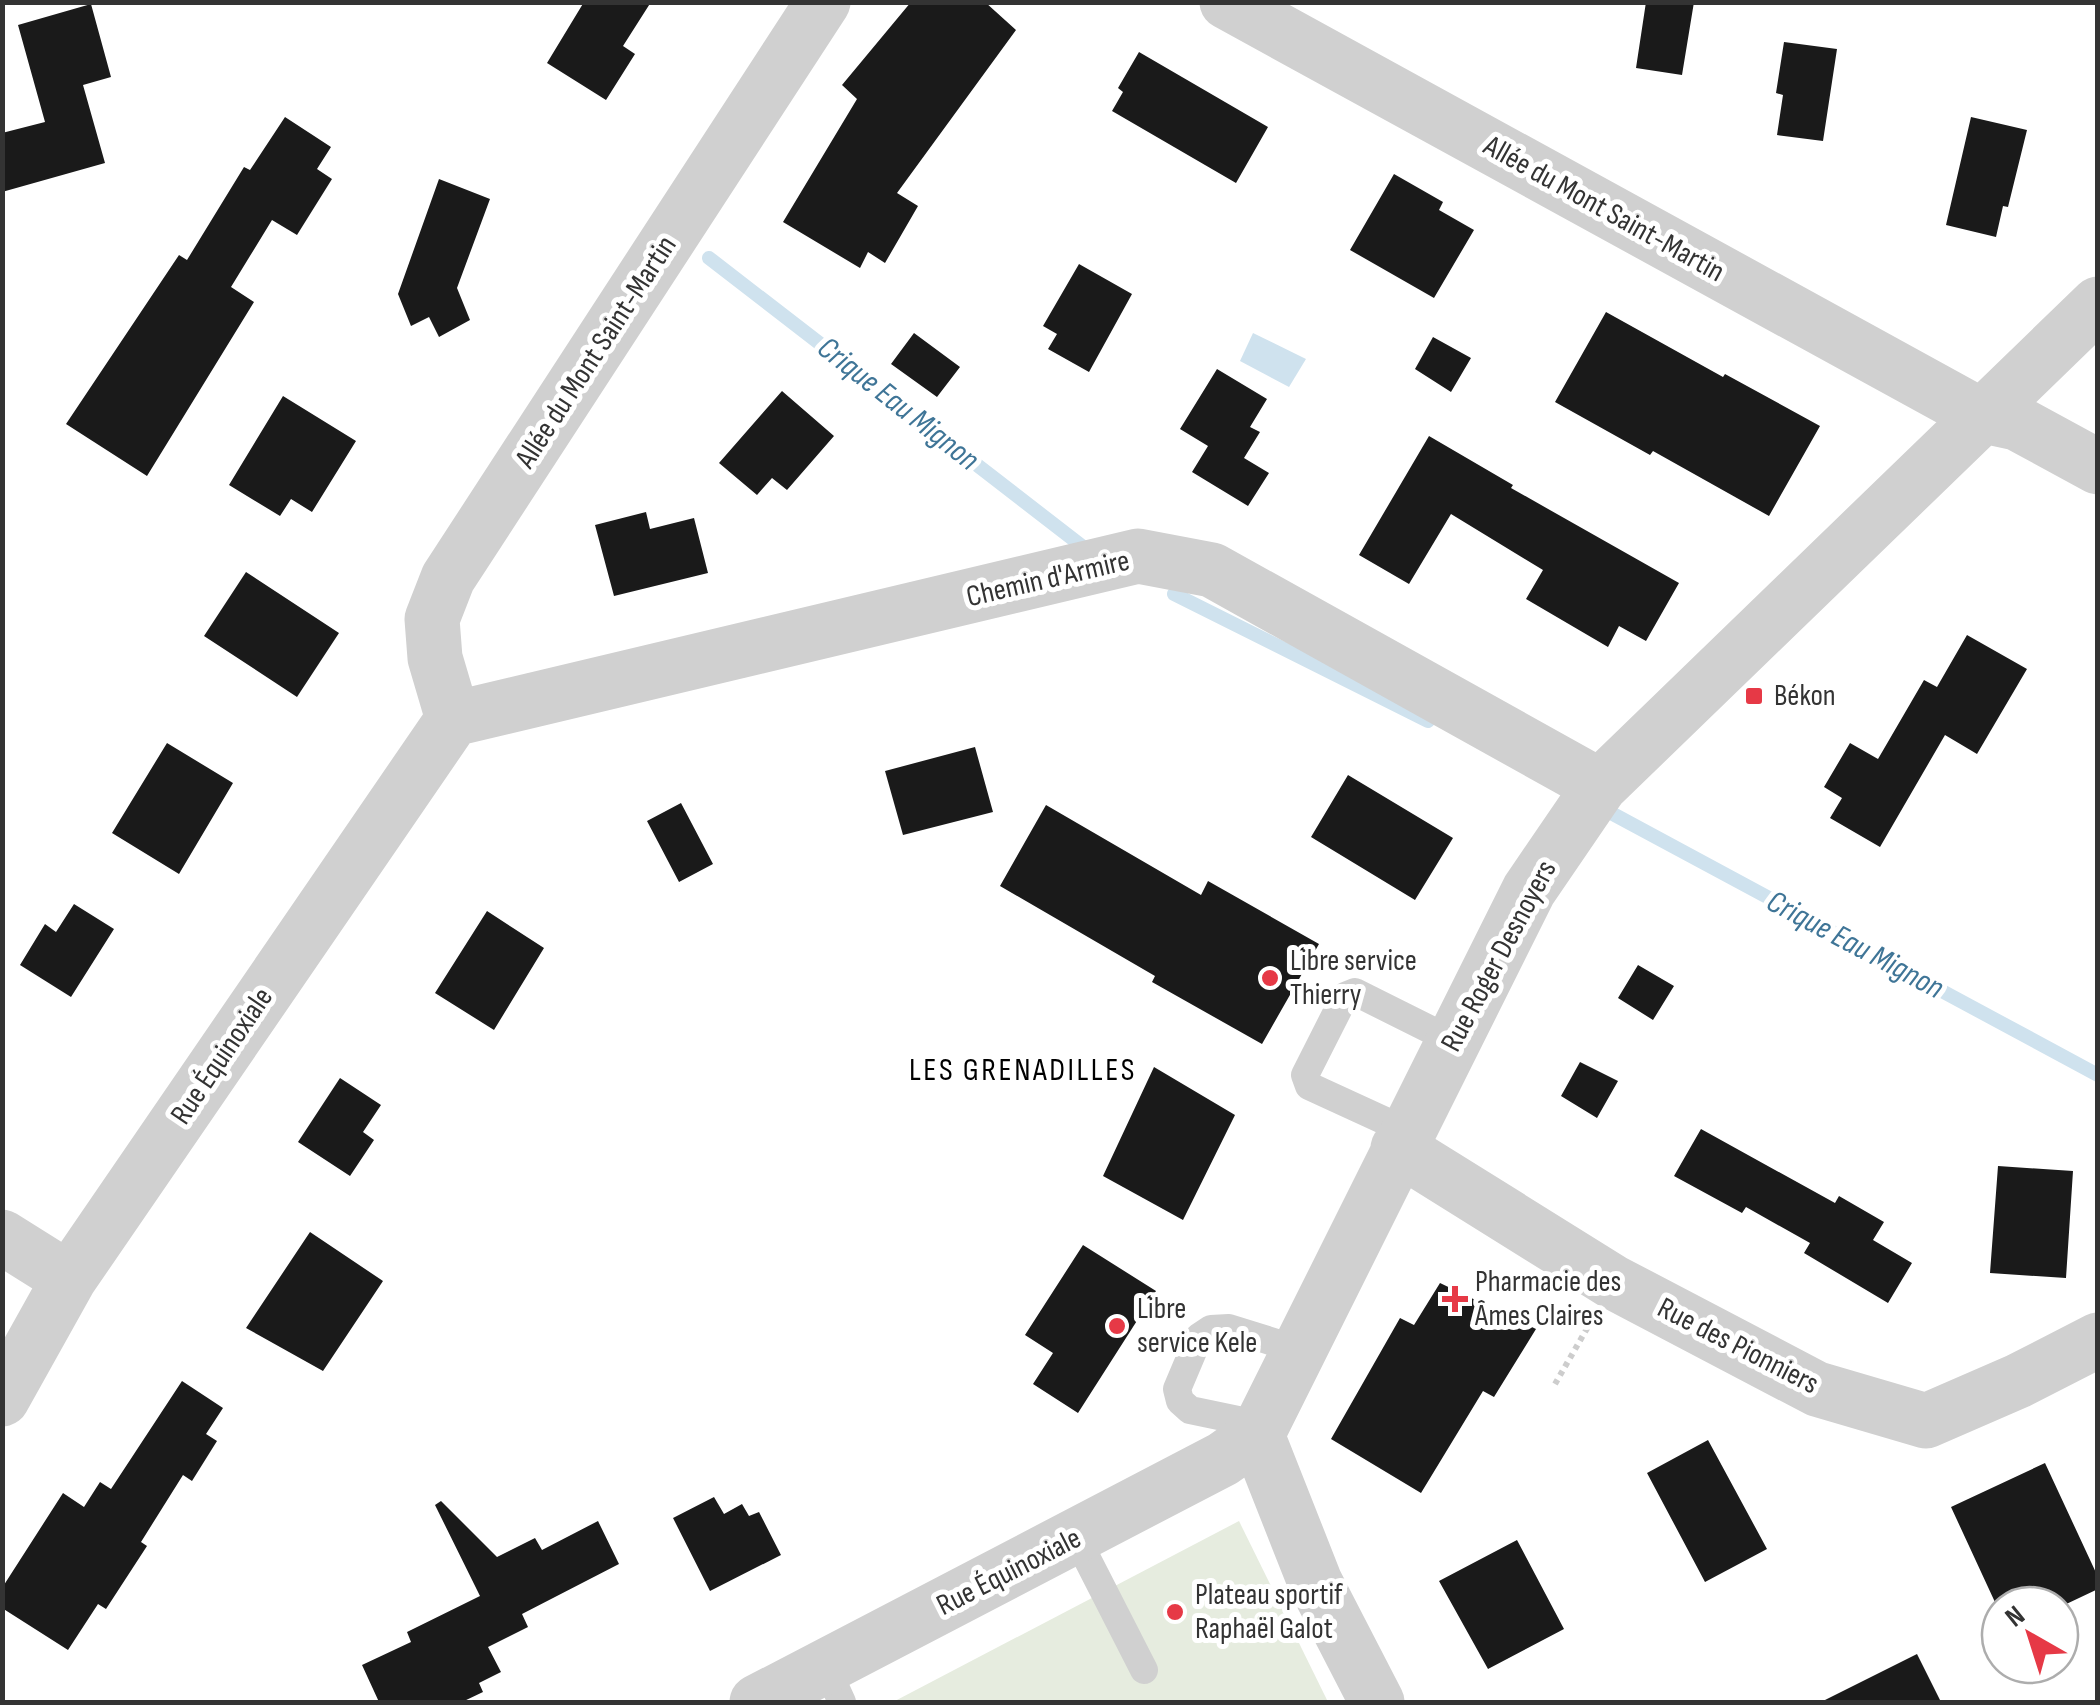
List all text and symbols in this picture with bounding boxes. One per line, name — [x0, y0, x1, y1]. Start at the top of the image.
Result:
street label: Allée du Mont Saint-Martin — [1477, 127, 1731, 290]
street label: Allée du Mont Saint-Martin — [507, 229, 684, 476]
water label: Crique Eau Mignon — [809, 329, 987, 479]
street label: Chemin d'Armire — [963, 543, 1133, 615]
place label: Békon — [1774, 678, 1836, 714]
marker: Békon — [1743, 685, 1765, 707]
street label: Rue Roger Desnoyers — [1433, 854, 1565, 1058]
water label: Crique Eau Mignon — [1760, 882, 1950, 1008]
place label: Libre service Thierry — [1290, 943, 1417, 1013]
marker: Libre service Thierry — [1259, 967, 1281, 989]
street label: Rue Équinoxiale — [163, 981, 281, 1131]
district label: LES GRENADILLES — [909, 1051, 1137, 1090]
place label: Pharmacie des Âmes Claires — [1474, 1264, 1621, 1334]
marker: Pharmacie des Âmes Claires — [1444, 1288, 1466, 1310]
street label: Rue des Pionniers — [1651, 1290, 1825, 1402]
place label: Libre service Kele — [1137, 1291, 1257, 1361]
marker: Libre service Kele — [1106, 1315, 1128, 1337]
street label: Rue Équinoxiale — [931, 1520, 1087, 1624]
place label: Plateau sportif Raphaël Galot — [1195, 1577, 1343, 1647]
north arrow — [1980, 1585, 2080, 1685]
text: N — [1999, 1599, 2031, 1634]
marker: Plateau sportif Raphaël Galot — [1164, 1601, 1186, 1623]

